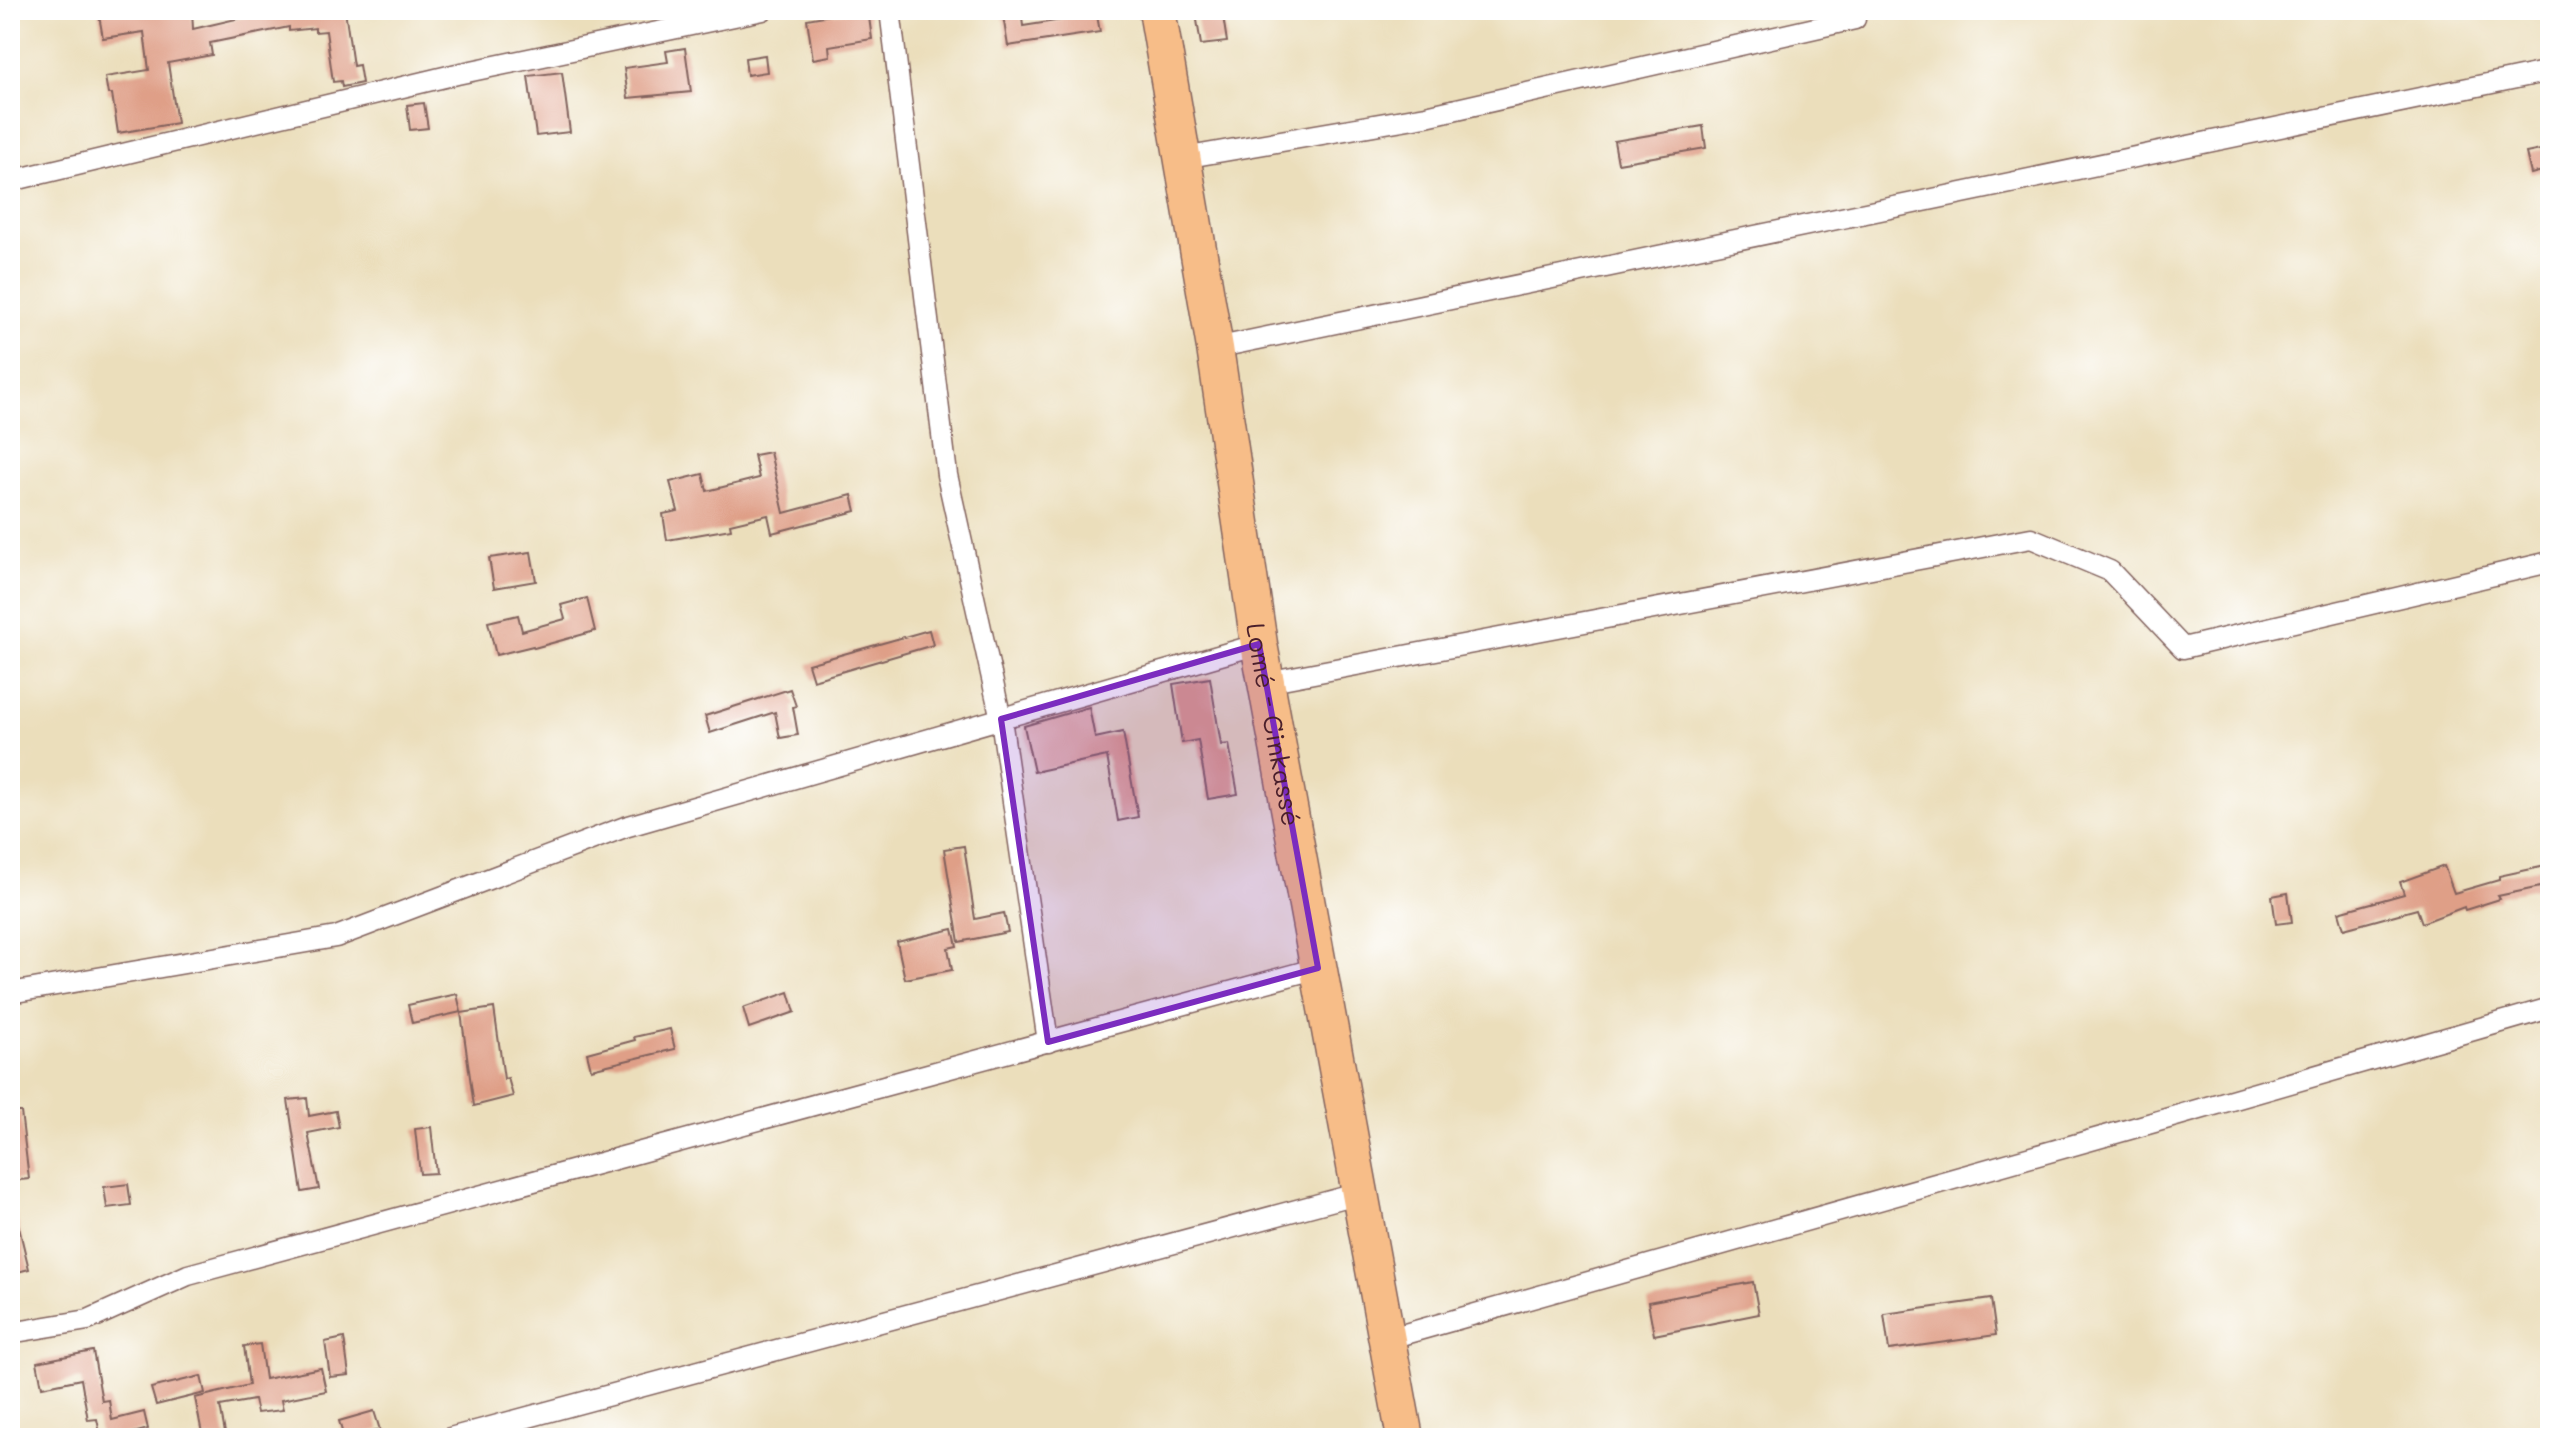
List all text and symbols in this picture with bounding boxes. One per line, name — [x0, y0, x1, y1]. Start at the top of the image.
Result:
street label: Lomé - Cinkassé — [1239, 621, 1309, 829]

